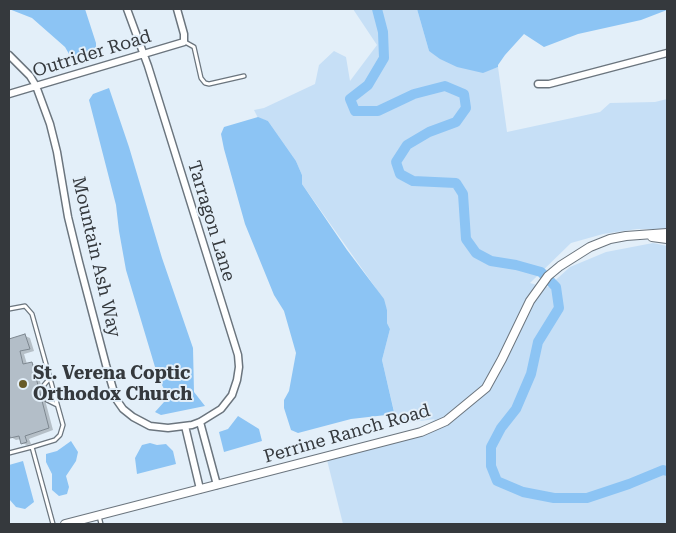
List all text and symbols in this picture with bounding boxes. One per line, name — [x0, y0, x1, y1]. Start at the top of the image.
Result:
street label: Outrider Road — [30, 26, 154, 82]
street label: Tarragon Lane — [182, 158, 240, 284]
street label: Mountain Ash Way — [67, 175, 125, 339]
place label: St. Verena Coptic Orthodox Church — [33, 363, 192, 406]
marker: St. Verena Coptic Orthodox Church — [17, 378, 29, 390]
street label: Perrine Ranch Road — [261, 400, 433, 468]

